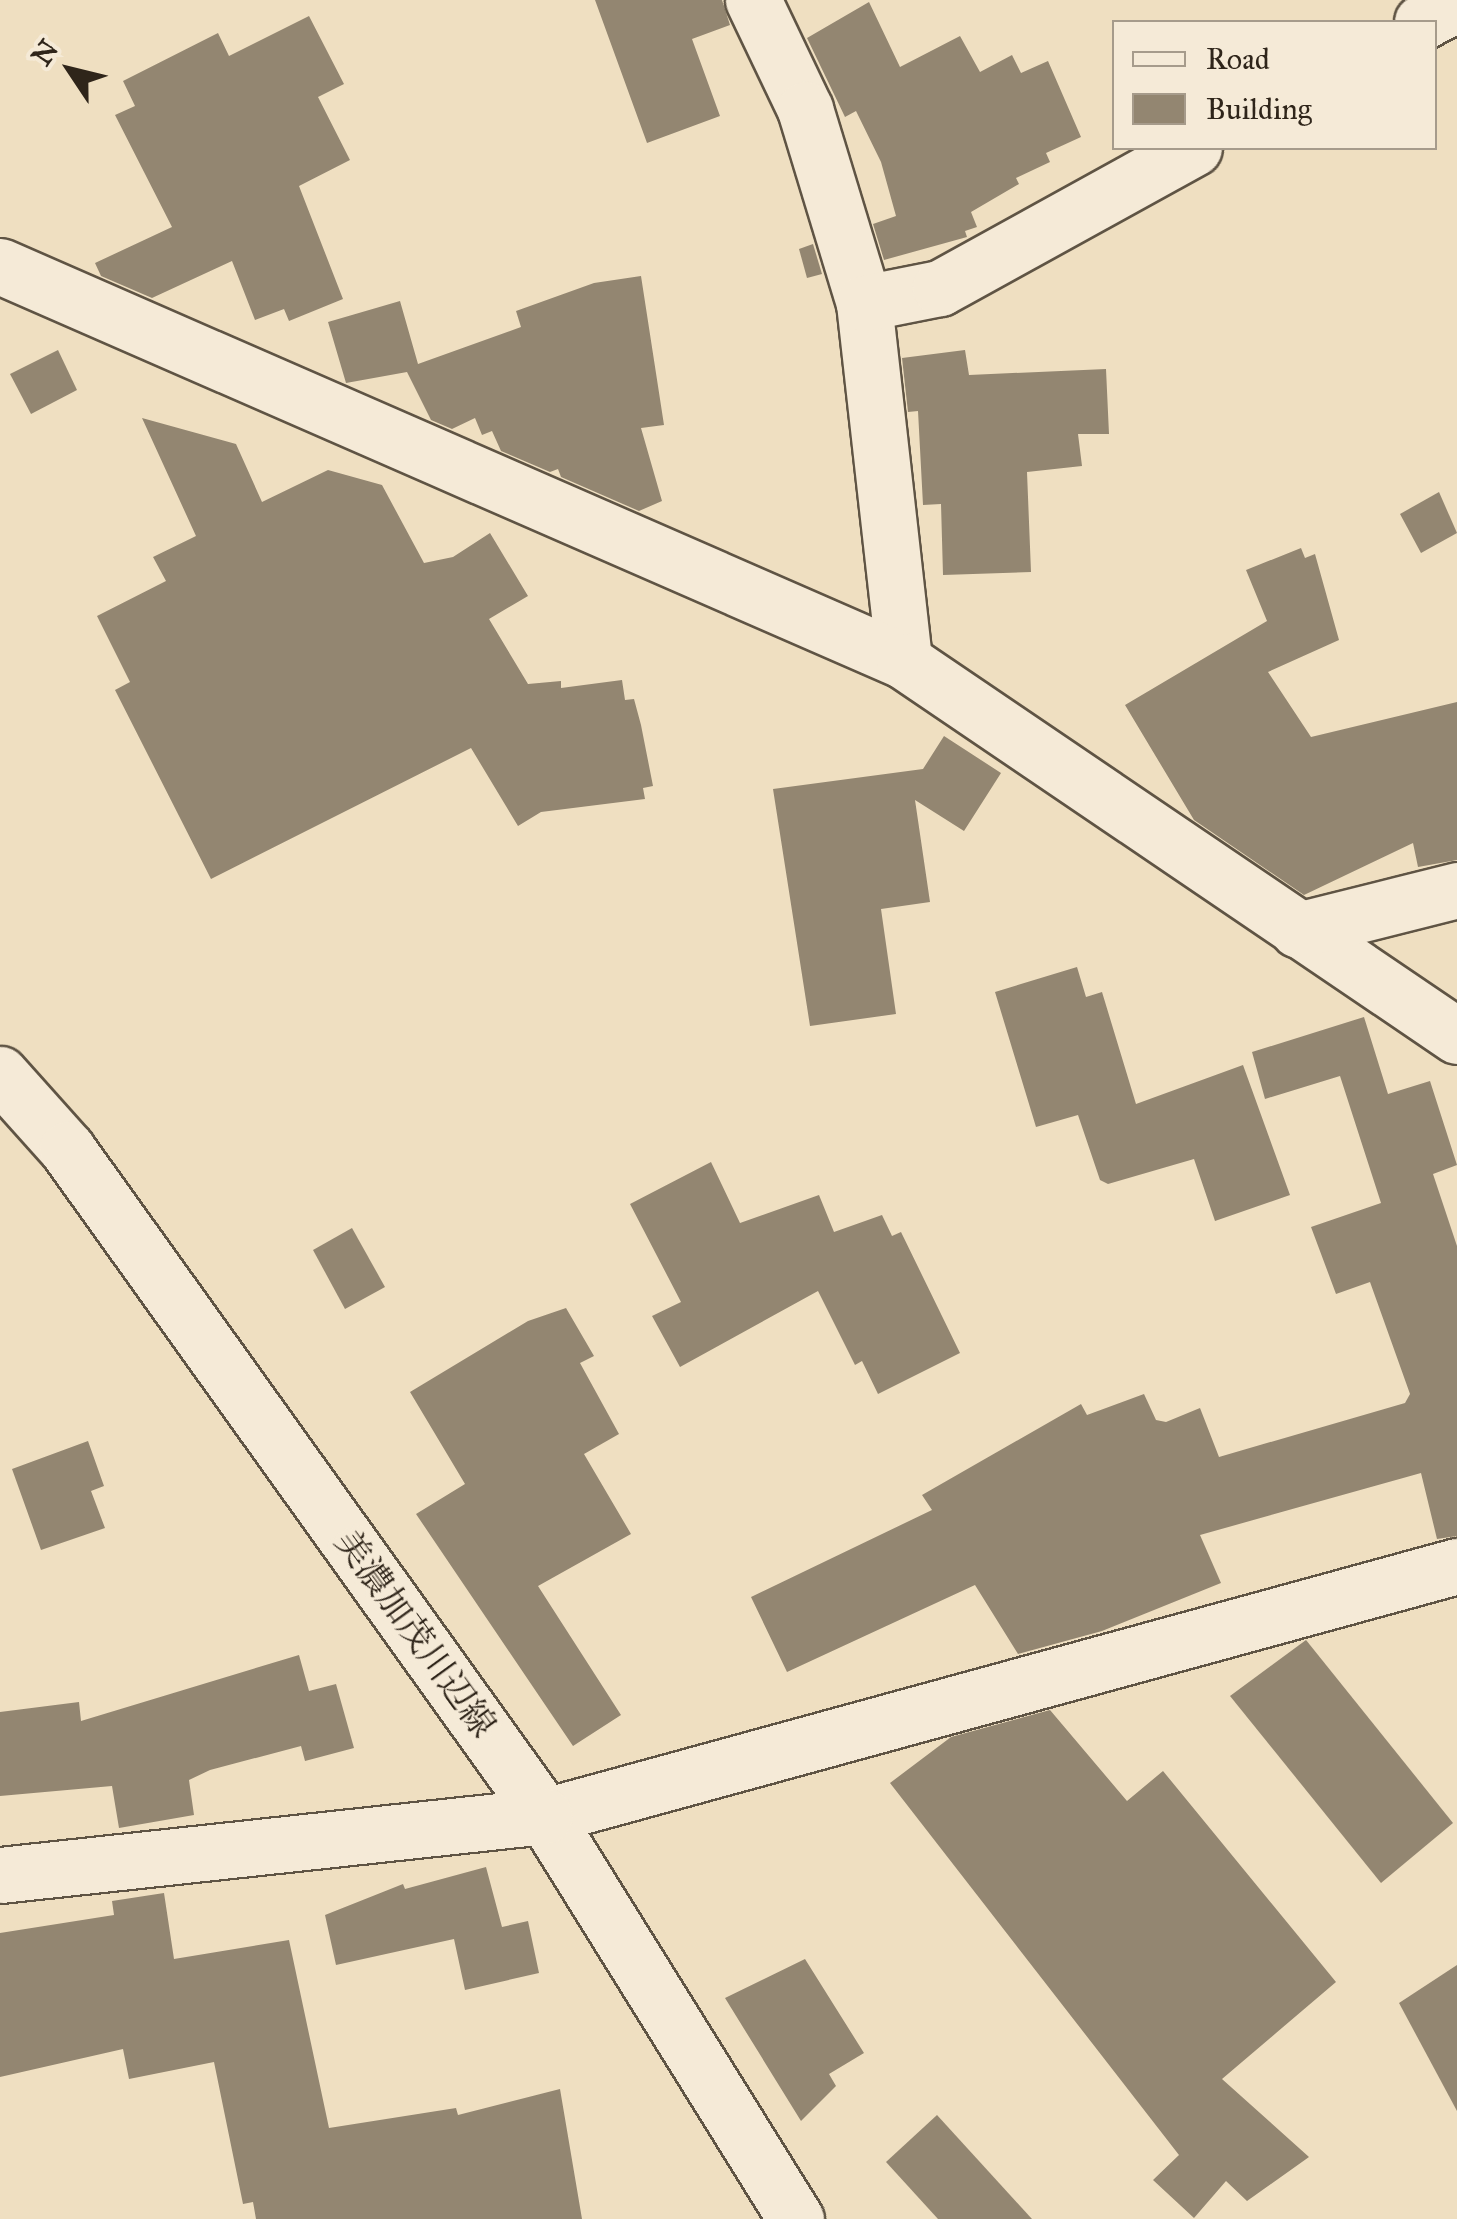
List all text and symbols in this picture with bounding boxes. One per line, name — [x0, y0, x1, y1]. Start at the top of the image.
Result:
north arrow — [20, 20, 120, 120]
legend — [1112, 20, 1437, 150]
text: N — [24, 33, 66, 72]
text: Road — [1206, 41, 1270, 77]
text: Building — [1206, 91, 1312, 127]
street label: 美濃加茂川辺線 — [326, 1523, 504, 1745]

